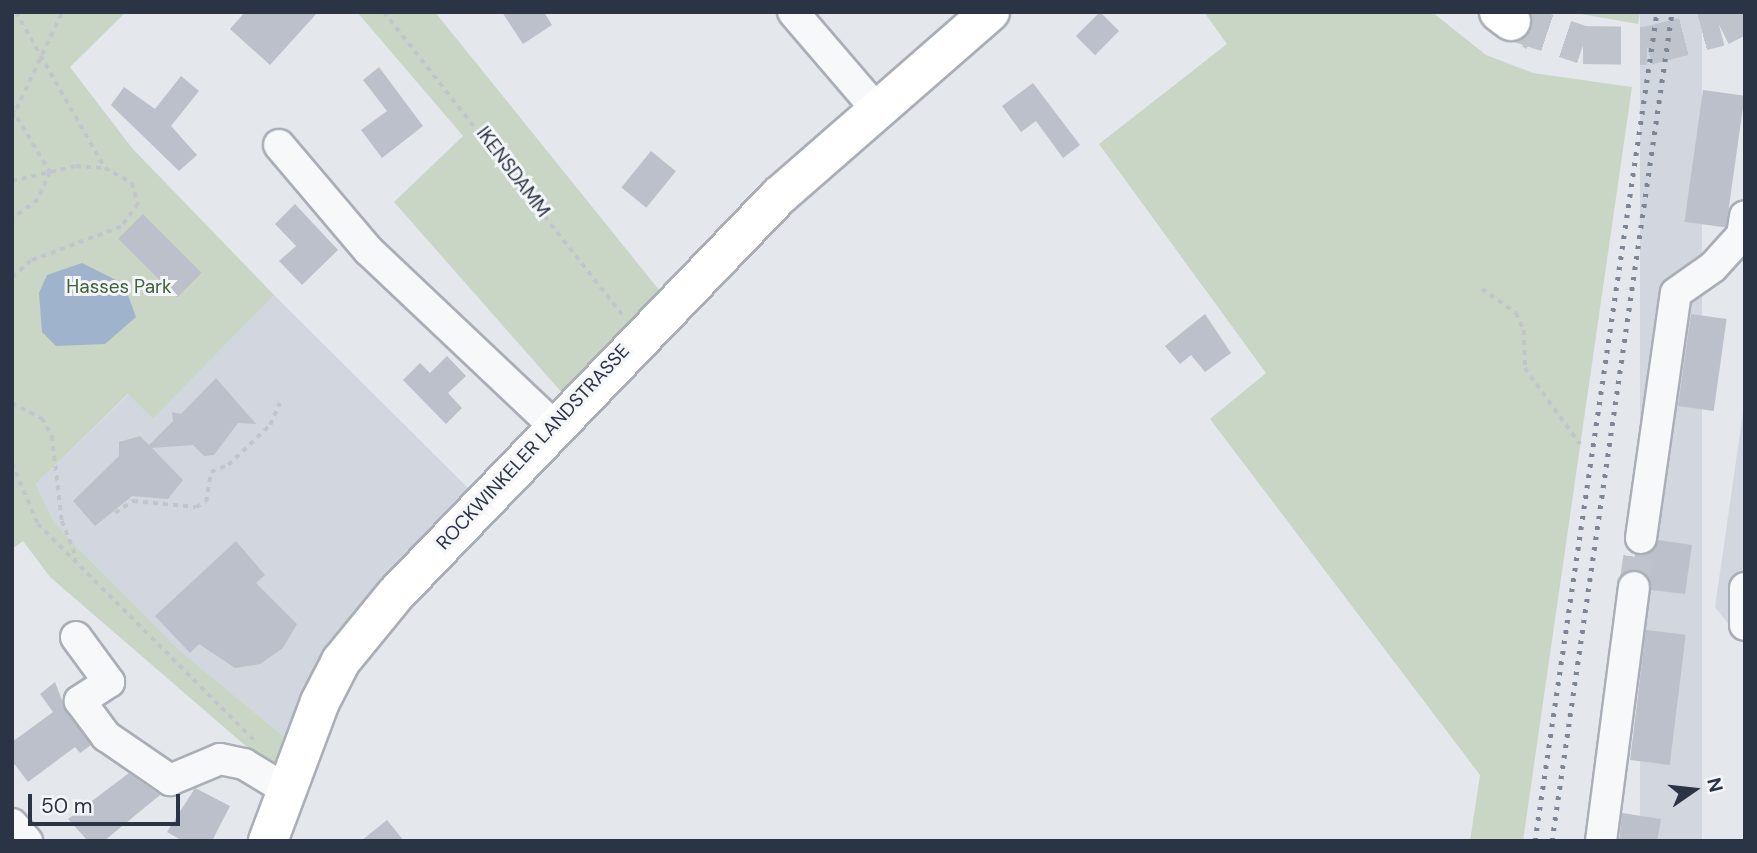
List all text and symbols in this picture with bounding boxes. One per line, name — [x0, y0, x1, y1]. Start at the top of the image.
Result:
street label: IKENSDAMM — [472, 122, 554, 222]
park label: Hasses Park — [66, 276, 172, 298]
street label: ROCKWINKELER LANDSTRASSE — [432, 340, 634, 554]
north arrow — [1659, 755, 1729, 825]
text: N — [1701, 775, 1729, 795]
scale bar — [32, 780, 184, 824]
text: 50 m — [41, 792, 92, 820]

